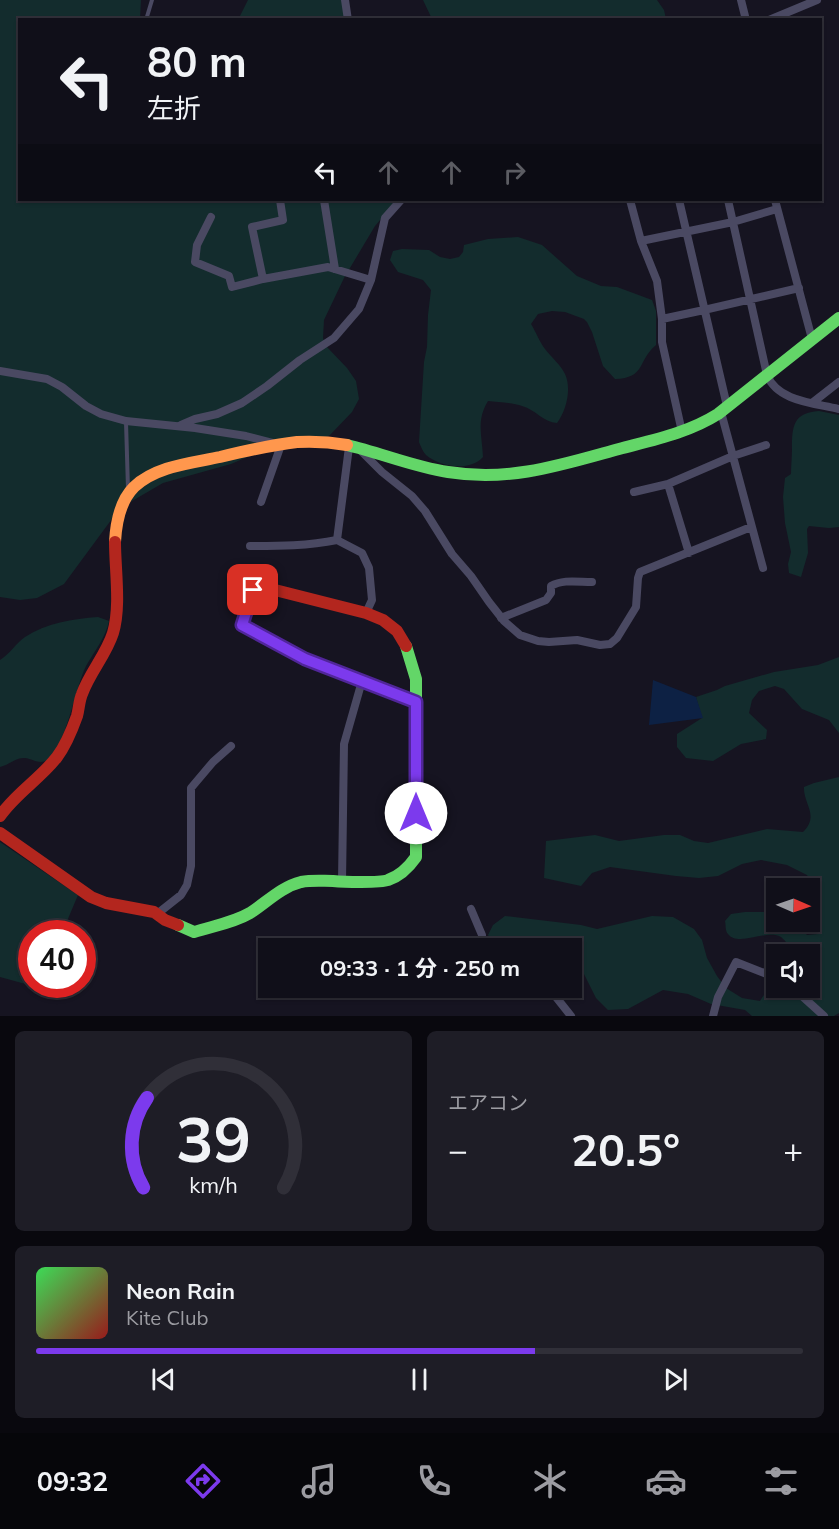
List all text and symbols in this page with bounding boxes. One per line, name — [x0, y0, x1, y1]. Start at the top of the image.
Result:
text: 80 m — [147, 35, 247, 88]
icon: left — [48, 42, 126, 120]
text: 左折 — [147, 91, 201, 125]
icon: left — [309, 156, 342, 189]
icon: ahead — [372, 156, 405, 189]
icon: ahead — [435, 156, 468, 189]
icon: right — [498, 156, 531, 189]
pin — [227, 564, 278, 615]
icon: arrive — [236, 573, 269, 606]
position arrow — [384, 781, 448, 845]
north arrow — [766, 878, 820, 932]
map controls — [766, 878, 820, 998]
speed limit sign: 40 — [18, 920, 96, 998]
button: sound — [766, 944, 820, 998]
text: 09:33 · 1 分 · 250 m — [320, 954, 520, 982]
text: エアコン — [448, 1090, 528, 1115]
text: 39 — [176, 1099, 251, 1178]
text: 20.5° — [571, 1121, 680, 1177]
text: − — [448, 1129, 468, 1170]
text: + — [783, 1129, 803, 1170]
text: km/h — [189, 1171, 238, 1198]
text: Neon Rain — [126, 1277, 235, 1305]
text: Kite Club — [126, 1305, 208, 1330]
icon: previous — [147, 1363, 180, 1396]
icon: pause — [403, 1363, 436, 1396]
icon: next — [659, 1363, 692, 1396]
icon: directions — [182, 1460, 224, 1502]
icon: music — [298, 1460, 340, 1502]
icon: phone — [413, 1460, 455, 1502]
icon: climate — [529, 1460, 571, 1502]
icon: car — [645, 1460, 687, 1502]
icon: filters — [760, 1460, 802, 1502]
text: 09:32 — [37, 1464, 108, 1498]

